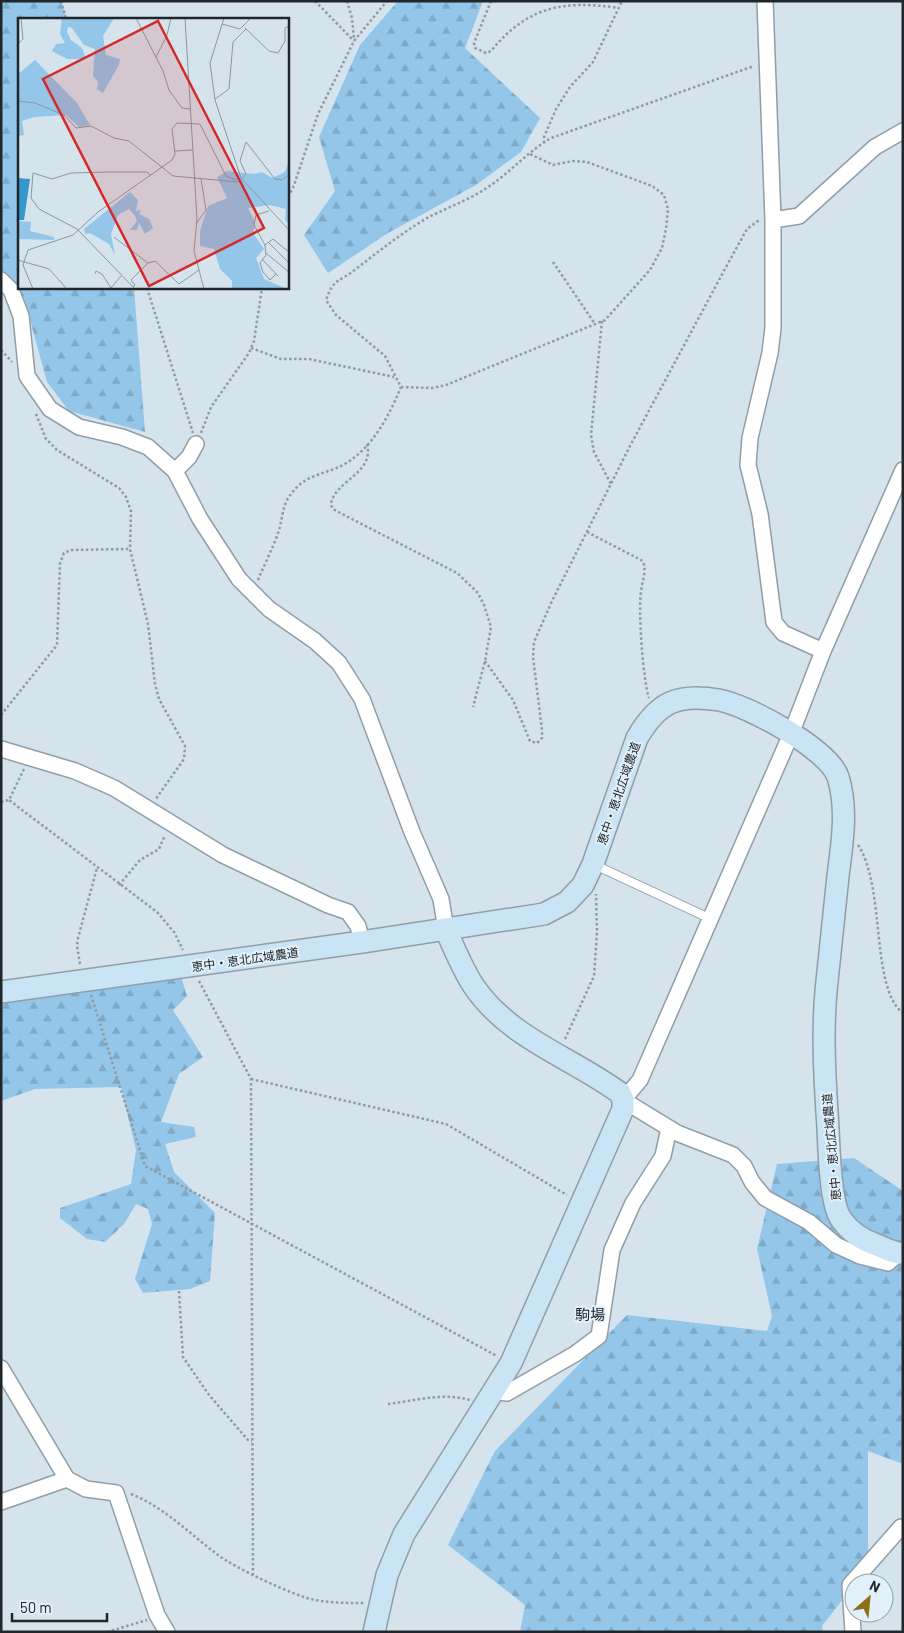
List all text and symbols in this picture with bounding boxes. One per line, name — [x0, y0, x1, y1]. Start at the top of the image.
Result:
inset map — [18, 18, 289, 289]
street label: 恵中・恵北広域農道 — [594, 740, 642, 846]
street label: 恵中・恵北広域農道 — [191, 945, 299, 973]
street label: 恵中・恵北広域農道 — [819, 1093, 843, 1201]
district label: 駒場 — [575, 1305, 605, 1323]
north arrow — [844, 1573, 894, 1623]
text: N — [867, 1576, 883, 1596]
scale bar — [12, 1590, 108, 1622]
text: 50 m — [20, 1598, 52, 1616]

